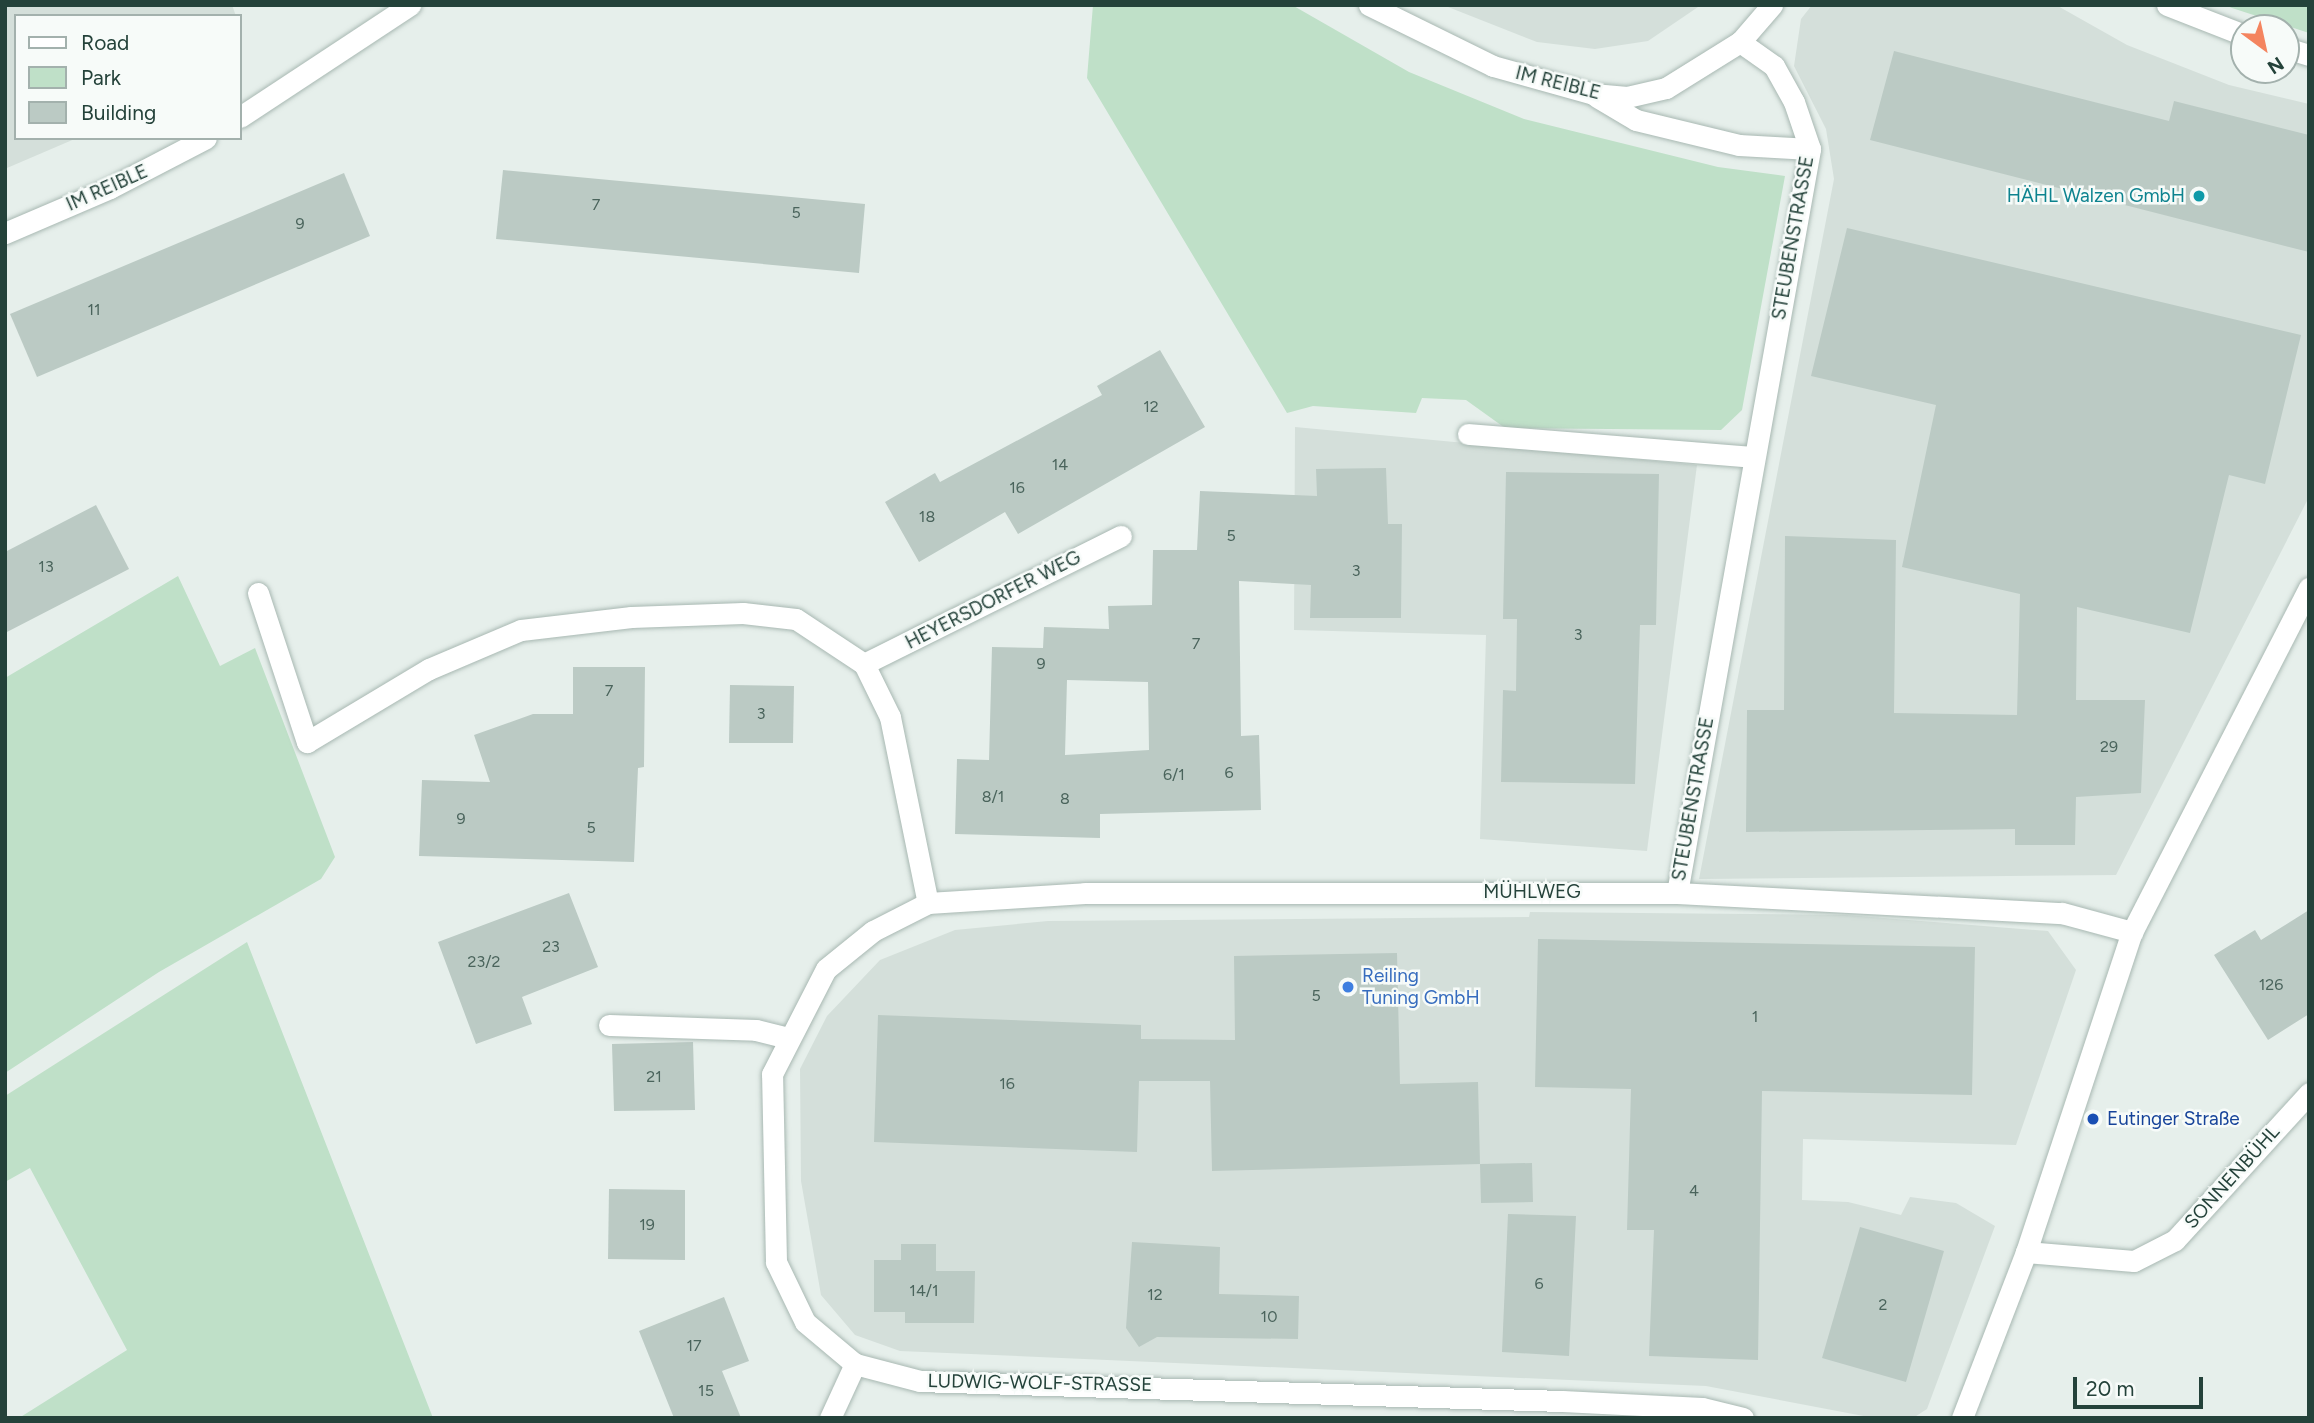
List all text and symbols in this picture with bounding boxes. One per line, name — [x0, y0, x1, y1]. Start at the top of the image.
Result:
legend — [14, 14, 242, 140]
north arrow — [2230, 14, 2300, 84]
text: Road — [81, 30, 129, 55]
text: N — [2263, 52, 2288, 79]
street label: IM REIBLE — [1513, 61, 1603, 105]
text: Park — [81, 65, 121, 90]
text: Building — [81, 100, 156, 125]
street label: STEUBENSTRASSE — [1767, 154, 1819, 322]
street label: IM REIBLE — [63, 160, 151, 216]
place label: HÄHL Walzen GmbH — [2007, 185, 2185, 207]
marker: HÄHL Walzen GmbH — [2191, 188, 2207, 204]
house number: 7 — [592, 195, 600, 215]
house number: 5 — [791, 203, 801, 223]
house number: 9 — [295, 214, 305, 234]
house number: 11 — [87, 300, 101, 320]
house number: 12 — [1143, 397, 1159, 417]
house number: 14 — [1052, 455, 1068, 475]
house number: 16 — [1009, 478, 1025, 498]
house number: 18 — [919, 507, 935, 527]
house number: 5 — [1226, 526, 1236, 546]
street label: HEYERSDORFER WEG — [902, 546, 1084, 654]
house number: 13 — [38, 557, 54, 577]
house number: 3 — [1352, 561, 1360, 581]
house number: 3 — [1574, 625, 1582, 645]
house number: 7 — [1192, 634, 1200, 654]
house number: 9 — [1036, 654, 1046, 674]
house number: 7 — [605, 681, 613, 701]
house number: 3 — [757, 704, 765, 724]
street label: STEUBENSTRASSE — [1667, 715, 1719, 883]
house number: 29 — [2100, 737, 2118, 757]
house number: 6 — [1224, 763, 1234, 783]
house number: 6/1 — [1163, 765, 1185, 785]
house number: 8/1 — [982, 787, 1004, 807]
house number: 8 — [1060, 789, 1070, 809]
house number: 9 — [456, 809, 466, 829]
house number: 5 — [586, 818, 596, 838]
street label: MÜHLWEG — [1483, 881, 1581, 903]
house number: 23 — [542, 937, 560, 957]
house number: 23/2 — [468, 952, 500, 972]
place label: Reiling Tuning GmbH — [1362, 965, 1480, 1009]
house number: 126 — [2259, 975, 2283, 995]
marker: Reiling Tuning GmbH — [1340, 979, 1356, 995]
house number: 5 — [1311, 986, 1321, 1006]
house number: 1 — [1752, 1007, 1758, 1027]
house number: 21 — [646, 1067, 662, 1087]
house number: 16 — [999, 1074, 1015, 1094]
place label: Eutinger Straße — [2107, 1108, 2240, 1130]
marker: Eutinger Straße — [2085, 1111, 2101, 1127]
street label: SONNENBÜHL — [2180, 1121, 2284, 1233]
house number: 4 — [1689, 1181, 1699, 1201]
house number: 19 — [639, 1215, 655, 1235]
house number: 6 — [1534, 1274, 1544, 1294]
house number: 14/1 — [909, 1281, 939, 1301]
house number: 12 — [1147, 1285, 1163, 1305]
house number: 2 — [1879, 1295, 1887, 1315]
house number: 10 — [1261, 1307, 1277, 1327]
house number: 17 — [686, 1336, 702, 1356]
scale bar — [2076, 1364, 2206, 1408]
street label: LUDWIG-WOLF-STRASSE — [928, 1370, 1152, 1396]
text: 20 m — [2086, 1376, 2134, 1401]
house number: 15 — [698, 1381, 714, 1401]

